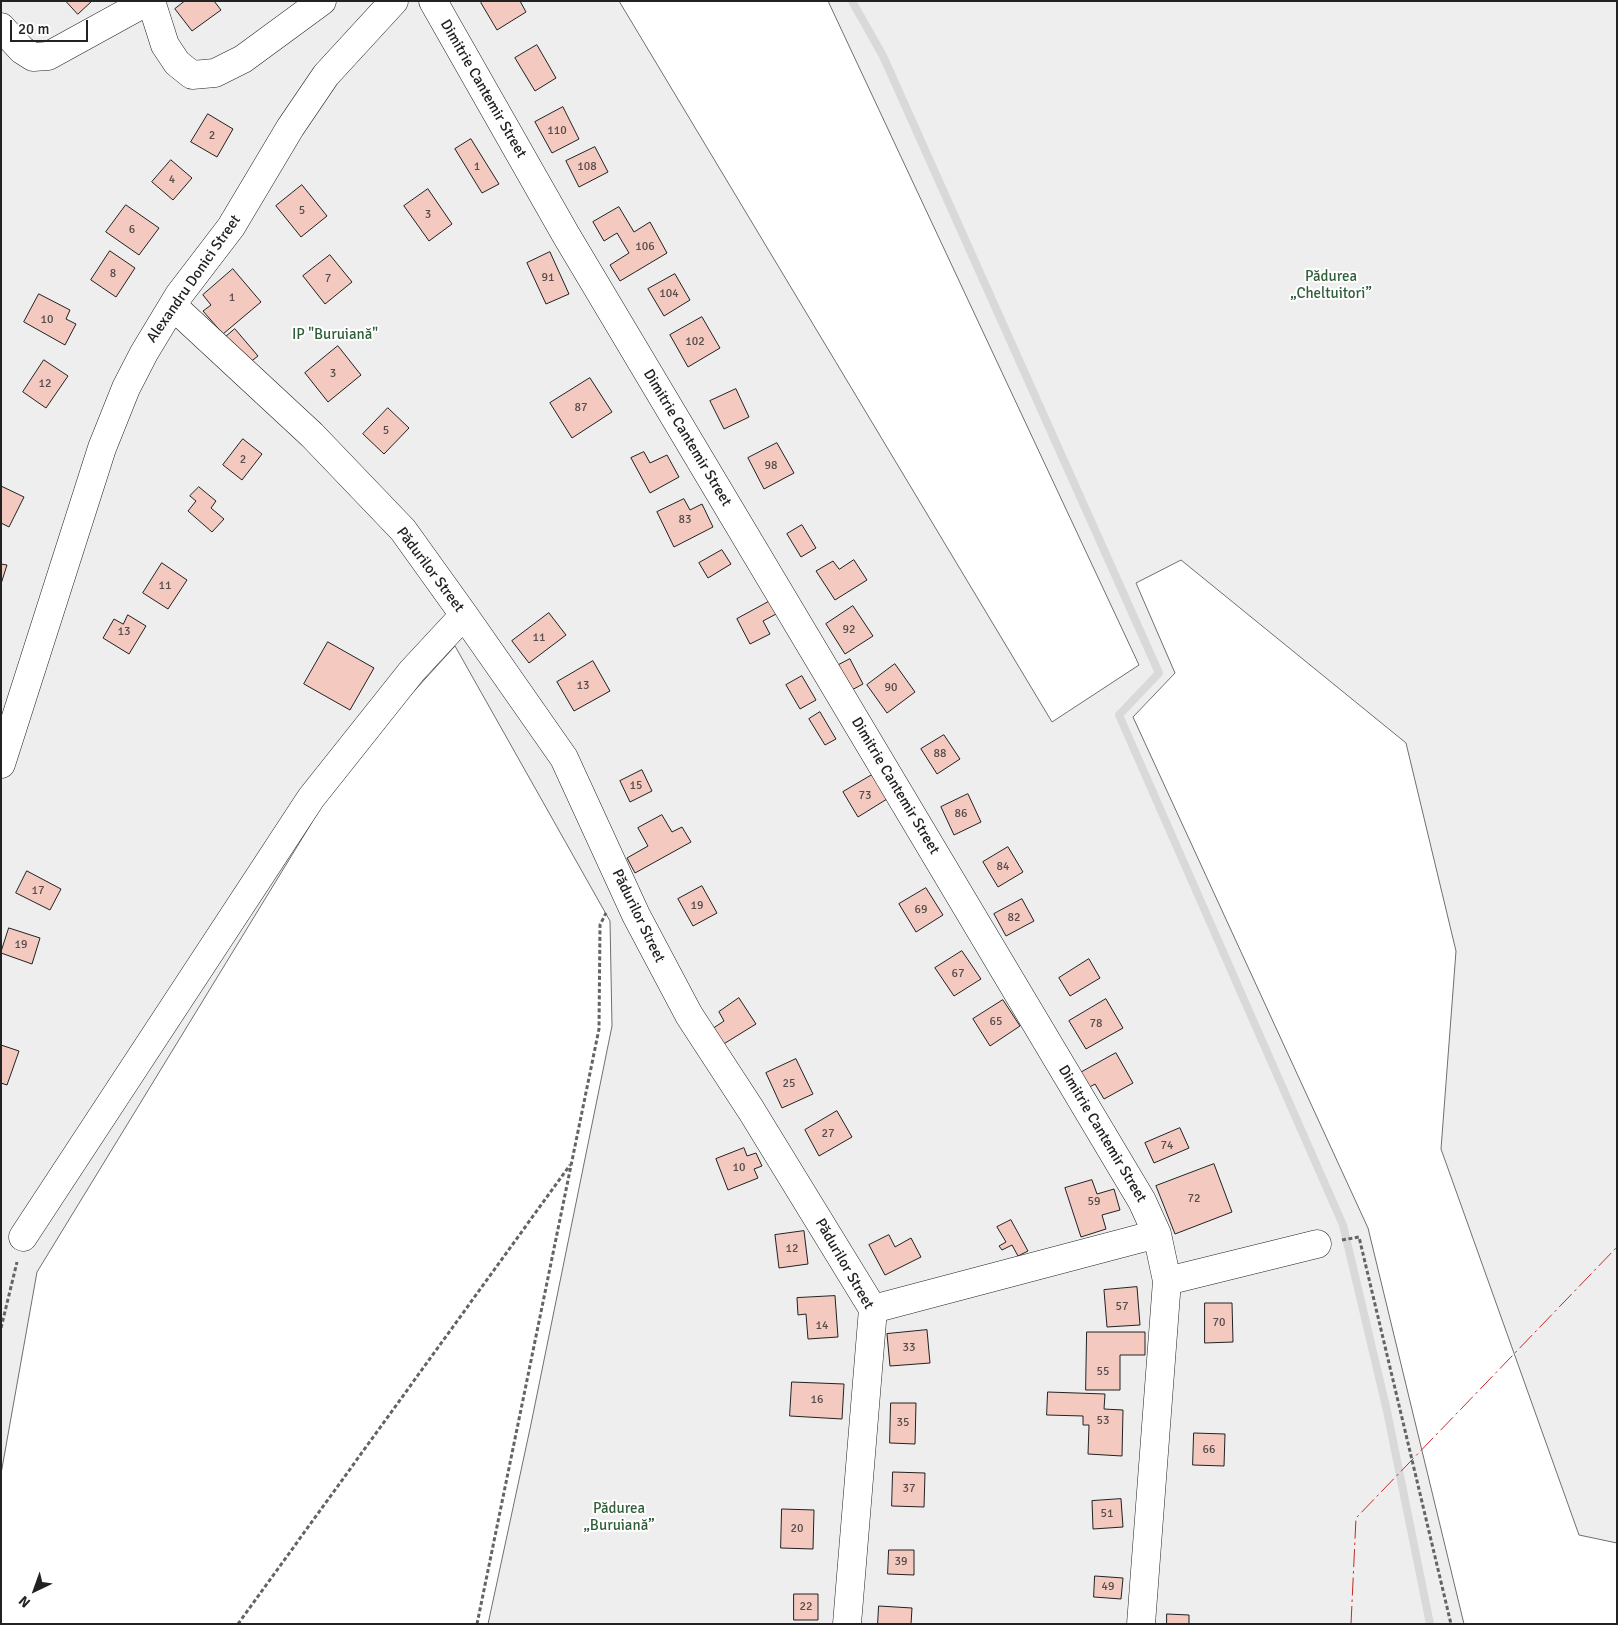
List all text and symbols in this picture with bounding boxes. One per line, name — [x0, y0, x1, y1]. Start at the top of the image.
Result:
scale bar — [12, 10, 90, 42]
street label: Dimitrie Cantemir Street — [436, 17, 530, 161]
text: 20 m — [18, 20, 49, 38]
house number: 110 — [547, 124, 567, 138]
house number: 2 — [209, 129, 215, 143]
house number: 1 — [474, 160, 480, 174]
house number: 108 — [577, 160, 597, 174]
house number: 4 — [169, 173, 175, 187]
house number: 5 — [299, 204, 305, 218]
house number: 3 — [425, 208, 431, 222]
street label: Alexandru Donici Street — [143, 212, 245, 346]
house number: 6 — [129, 223, 135, 237]
house number: 106 — [635, 240, 655, 254]
house number: 8 — [110, 267, 116, 281]
park label: Pădurea „Cheltuitori” — [1290, 268, 1372, 303]
house number: 91 — [542, 271, 554, 285]
house number: 7 — [325, 272, 331, 286]
house number: 104 — [659, 287, 679, 301]
house number: 1 — [229, 291, 235, 305]
house number: 10 — [41, 313, 53, 327]
park label: IP "Buruiană" — [292, 326, 378, 344]
house number: 102 — [685, 335, 705, 349]
street label: Dimitrie Cantemir Street — [639, 366, 735, 510]
house number: 3 — [330, 367, 336, 381]
house number: 12 — [39, 377, 51, 391]
house number: 87 — [575, 401, 587, 415]
house number: 5 — [383, 424, 389, 438]
house number: 2 — [240, 453, 246, 467]
house number: 98 — [765, 459, 777, 473]
house number: 83 — [679, 513, 691, 527]
street label: Pădurilor Street — [392, 524, 468, 616]
house number: 11 — [159, 579, 171, 593]
house number: 92 — [843, 623, 855, 637]
house number: 13 — [118, 625, 130, 639]
house number: 11 — [533, 631, 545, 645]
house number: 13 — [577, 679, 589, 693]
house number: 90 — [885, 681, 897, 695]
street label: Dimitrie Cantemir Street — [847, 714, 943, 858]
house number: 88 — [934, 747, 946, 761]
house number: 15 — [630, 779, 642, 793]
house number: 73 — [859, 789, 871, 803]
house number: 86 — [955, 807, 967, 821]
house number: 84 — [997, 860, 1009, 874]
street label: Pădurilor Street — [608, 866, 668, 966]
house number: 17 — [32, 884, 44, 898]
house number: 19 — [691, 899, 703, 913]
house number: 69 — [915, 903, 927, 917]
house number: 82 — [1008, 911, 1020, 925]
house number: 19 — [15, 938, 27, 952]
house number: 67 — [952, 967, 964, 981]
house number: 65 — [990, 1015, 1002, 1029]
house number: 78 — [1090, 1017, 1102, 1031]
street label: Dimitrie Cantemir Street — [1054, 1062, 1150, 1206]
house number: 25 — [783, 1077, 795, 1091]
house number: 27 — [822, 1127, 834, 1141]
house number: 74 — [1161, 1139, 1173, 1153]
house number: 10 — [733, 1161, 745, 1175]
house number: 72 — [1188, 1192, 1200, 1206]
house number: 59 — [1088, 1195, 1100, 1209]
street label: Pădurilor Street — [811, 1215, 877, 1313]
house number: 12 — [786, 1242, 798, 1256]
house number: 57 — [1116, 1300, 1128, 1314]
house number: 70 — [1213, 1316, 1225, 1330]
house number: 14 — [816, 1319, 828, 1333]
house number: 33 — [903, 1341, 915, 1355]
house number: 55 — [1097, 1365, 1109, 1379]
house number: 16 — [811, 1393, 823, 1407]
house number: 53 — [1097, 1414, 1109, 1428]
house number: 35 — [897, 1416, 909, 1430]
house number: 66 — [1203, 1443, 1215, 1457]
house number: 37 — [903, 1482, 915, 1496]
park label: Pădurea „Buruiană” — [584, 1500, 654, 1535]
house number: 51 — [1101, 1507, 1113, 1521]
house number: 20 — [791, 1522, 803, 1536]
house number: 39 — [895, 1555, 907, 1569]
north arrow — [10, 1565, 60, 1615]
house number: 49 — [1102, 1580, 1114, 1594]
text: N — [15, 1592, 34, 1611]
house number: 22 — [800, 1600, 812, 1614]

